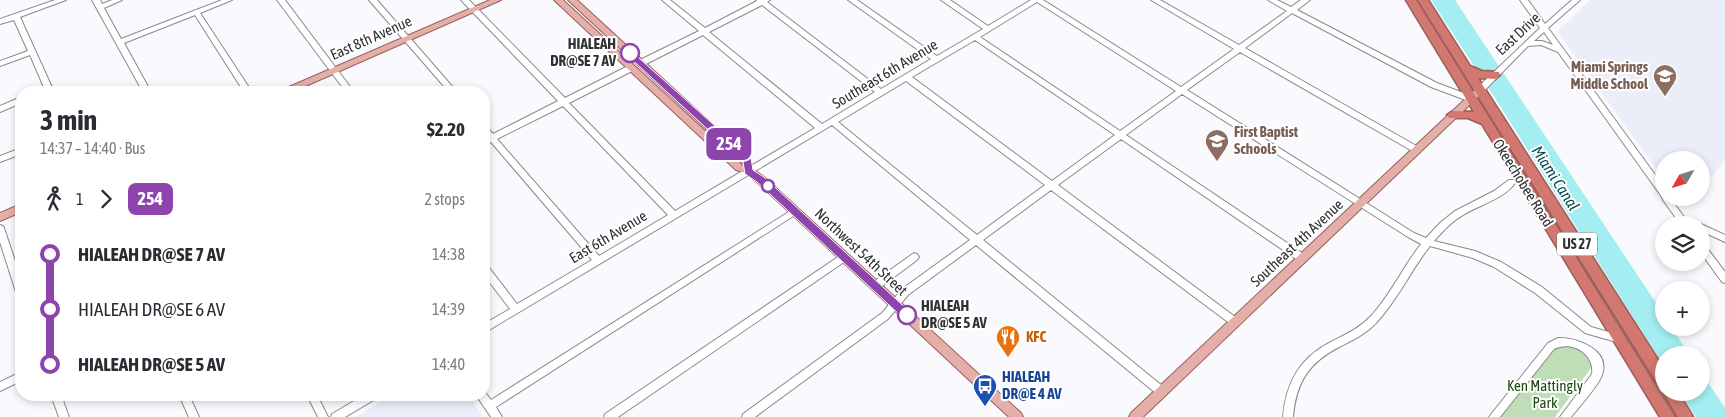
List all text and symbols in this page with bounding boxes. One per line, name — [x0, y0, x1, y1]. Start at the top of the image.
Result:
street label: East Drive — [1492, 9, 1543, 58]
street label: East 8th Avenue — [327, 12, 414, 63]
place label: HIALEAH DR@SE 7 AV — [550, 35, 617, 69]
street label: Southeast 6th Avenue — [829, 35, 941, 112]
marker: HIALEAH DR@SE 7 AV — [620, 43, 640, 63]
place label: Miami Springs Middle School — [1570, 58, 1649, 92]
school or university icon: Miami Springs Middle School — [1652, 63, 1678, 97]
text: 3 min — [40, 104, 97, 136]
text: $2.20 — [427, 118, 465, 140]
place label: First Baptist Schools — [1234, 123, 1299, 157]
line badge: 254 — [700, 128, 758, 160]
school or university icon: First Baptist Schools — [1204, 128, 1230, 162]
text: 254 — [716, 133, 742, 154]
street label: Okeechobee Road — [1490, 136, 1557, 230]
text: 14:37 – 14:40 · Bus — [40, 139, 145, 157]
water label: Miami Canal — [1528, 142, 1584, 214]
north arrow — [1655, 151, 1710, 206]
map controls — [1655, 151, 1710, 401]
unlabelled marker — [761, 179, 775, 193]
icon: walk — [40, 185, 68, 213]
icon: forward — [92, 185, 120, 213]
text: 254 — [138, 188, 163, 209]
text: 1 — [76, 190, 84, 208]
text: 2 stops — [424, 190, 465, 208]
street label: Southeast 4th Avenue — [1247, 195, 1346, 290]
street label: Northwest 54th Street — [812, 205, 911, 299]
street label: East 6th Avenue — [566, 207, 650, 266]
button: layers — [1655, 216, 1710, 271]
road number: US 27 — [1557, 232, 1597, 255]
text: HIALEAH DR@SE 7 AV — [78, 243, 225, 265]
text: 14:38 — [432, 245, 465, 263]
button: + — [1655, 281, 1710, 336]
place label: HIALEAH DR@SE 5 AV — [921, 297, 988, 331]
text: HIALEAH DR@SE 6 AV — [78, 298, 225, 320]
text: 14:39 — [432, 300, 465, 318]
marker: HIALEAH DR@SE 5 AV — [897, 305, 917, 325]
restaurant icon: KFC — [995, 324, 1021, 358]
place label: KFC — [1026, 328, 1046, 345]
button: − — [1655, 346, 1710, 401]
text: HIALEAH DR@SE 5 AV — [78, 353, 225, 375]
text: 14:40 — [432, 355, 465, 373]
place label: HIALEAH DR@E 4 AV — [1002, 368, 1062, 402]
bus stop icon: HIALEAH DR@E 4 AV — [972, 373, 998, 407]
park label: Ken Mattingly Park — [1507, 377, 1583, 411]

